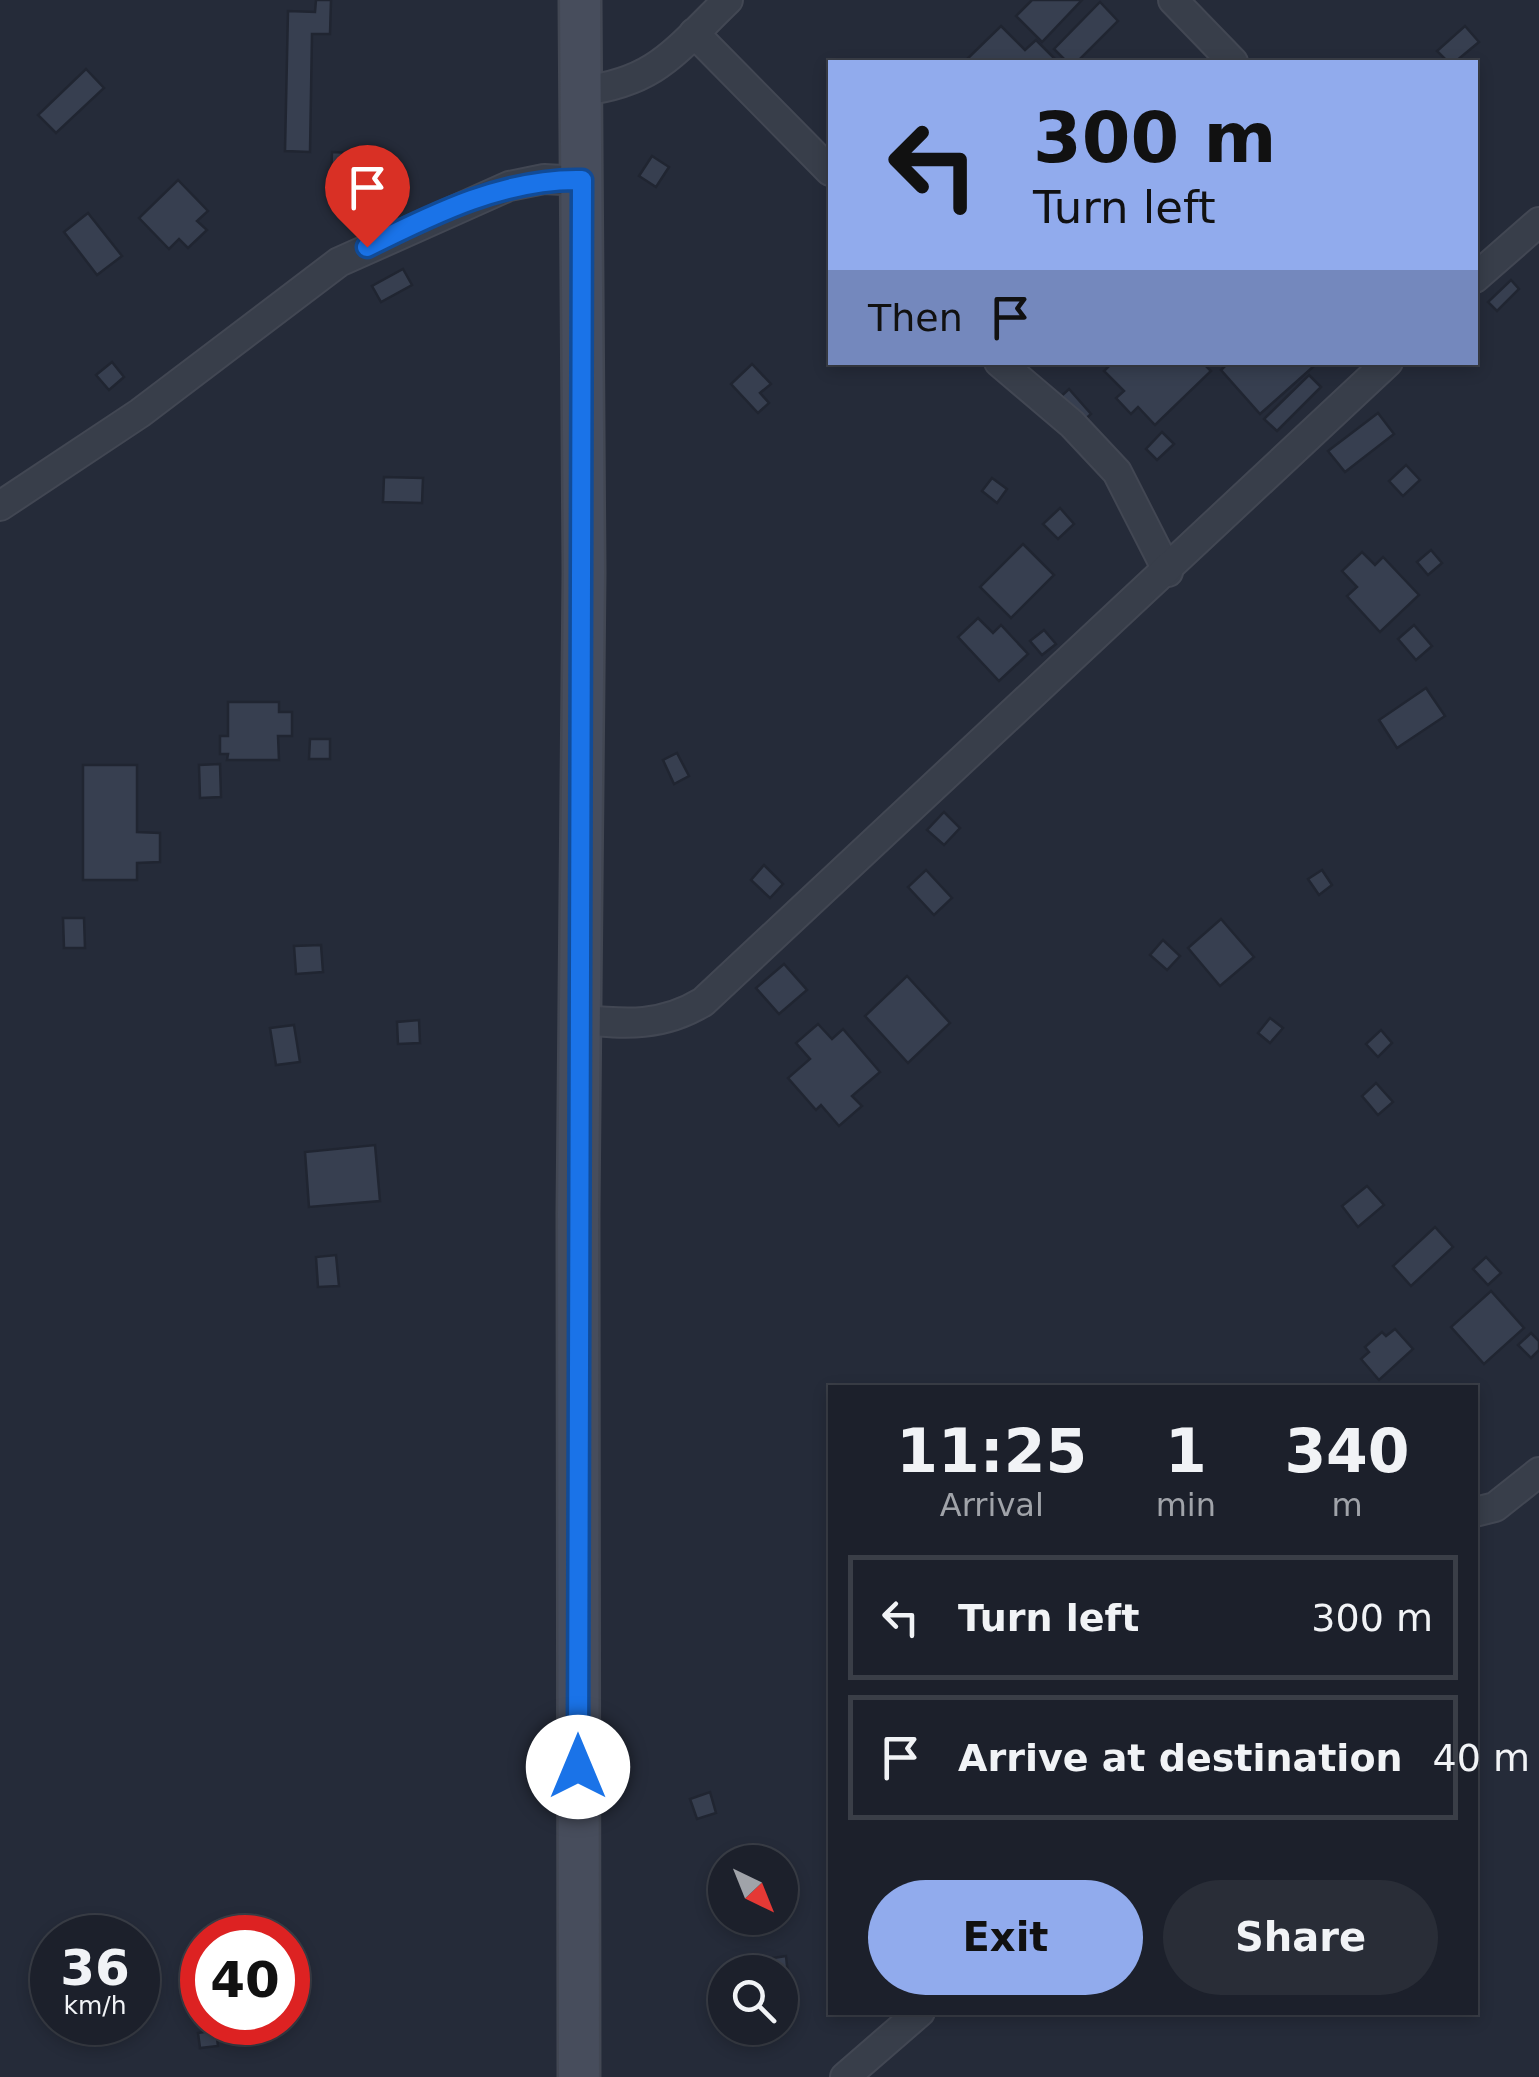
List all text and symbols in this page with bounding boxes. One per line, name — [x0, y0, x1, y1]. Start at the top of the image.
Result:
text: 300 m — [1033, 97, 1276, 179]
icon: left — [868, 100, 998, 230]
pin — [325, 145, 410, 248]
icon: arrive — [340, 160, 395, 215]
text: Turn left — [1033, 181, 1216, 234]
icon: arrive — [983, 290, 1038, 345]
text: Then — [868, 296, 963, 340]
text: 11:25 — [896, 1416, 1087, 1486]
text: 1 — [1165, 1416, 1207, 1486]
text: 340 — [1284, 1416, 1410, 1486]
text: Arrival — [940, 1486, 1044, 1524]
text: min — [1156, 1486, 1216, 1524]
text: m — [1331, 1486, 1363, 1524]
icon: left — [873, 1590, 928, 1645]
text: Turn left — [958, 1596, 1139, 1640]
text: 300 m — [1311, 1596, 1433, 1640]
position arrow — [526, 1715, 630, 1819]
icon: arrive — [873, 1730, 928, 1785]
text: Arrive at destination — [958, 1736, 1403, 1780]
text: 40 m — [1433, 1736, 1530, 1780]
north arrow — [708, 1845, 798, 1935]
map controls — [708, 1845, 798, 2045]
button: Exit — [868, 1880, 1143, 1995]
button: Share — [1163, 1880, 1438, 1995]
speed limit sign: 40 — [180, 1915, 310, 2045]
text: 36 — [60, 1939, 130, 1997]
button: search — [708, 1955, 798, 2045]
text: km/h — [63, 1991, 127, 2020]

